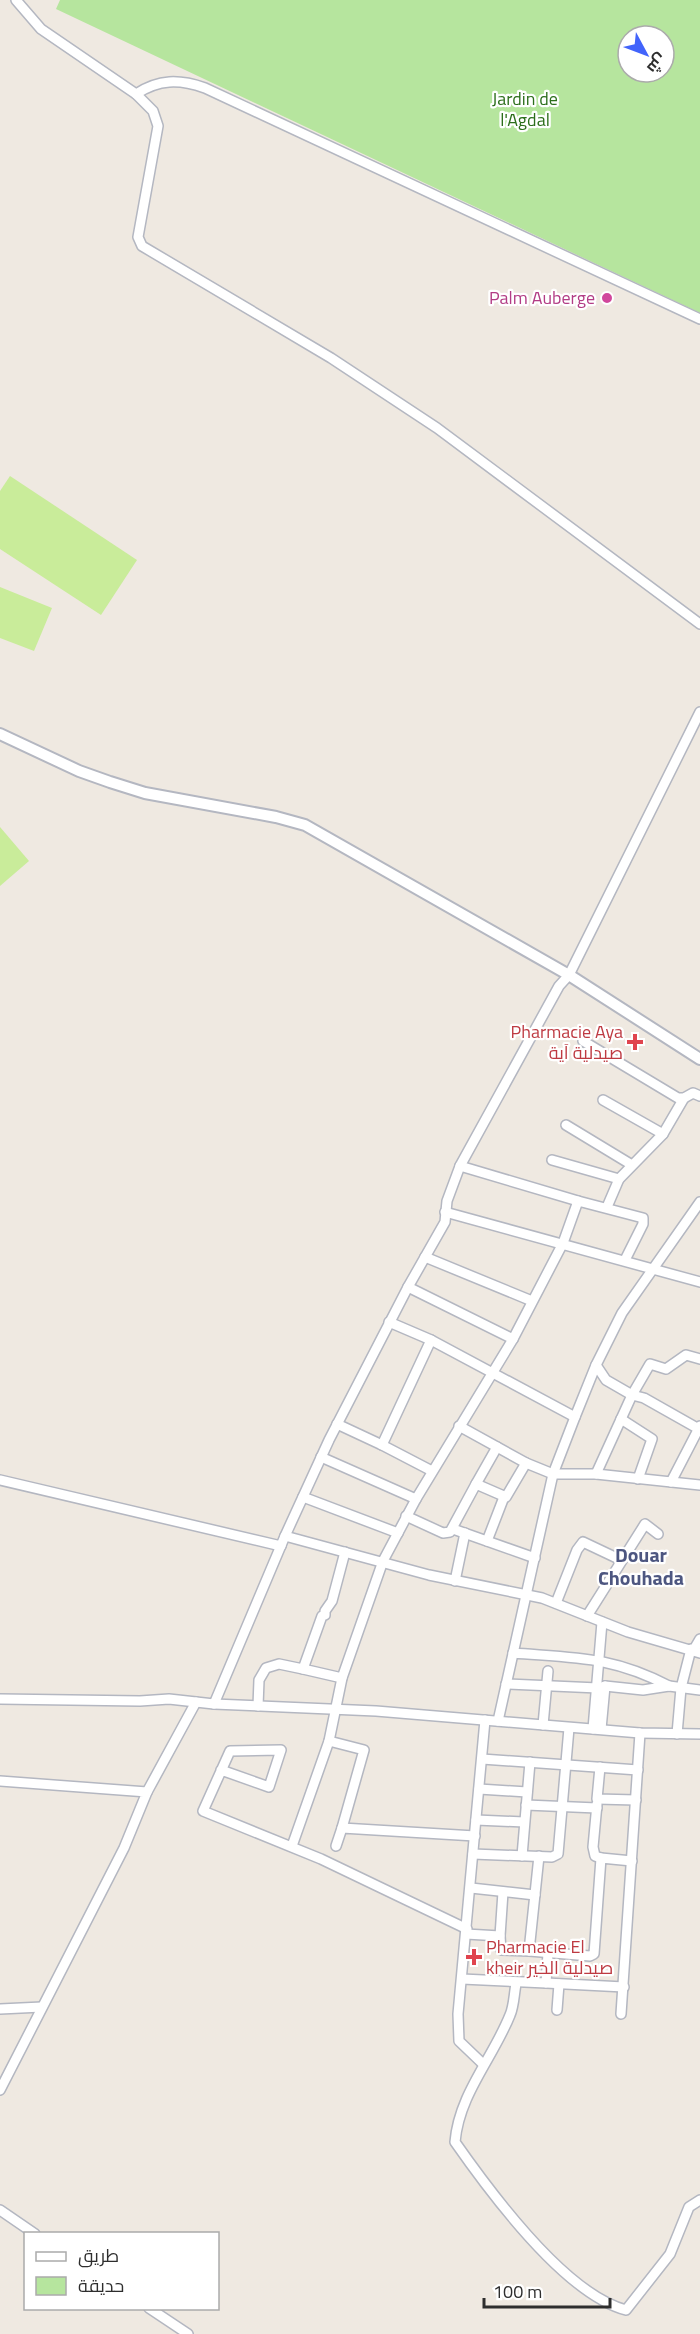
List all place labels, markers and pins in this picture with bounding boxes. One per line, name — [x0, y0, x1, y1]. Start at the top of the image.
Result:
place label: Palm Auberge — [489, 284, 595, 311]
marker: Palm Auberge — [600, 291, 614, 305]
place label: Pharmacie Aya صيدلية اَية — [511, 1018, 623, 1066]
marker: Pharmacie Aya صيدلية اَية — [628, 1035, 642, 1049]
place label: Pharmacie El kheir صيدلية الخير — [486, 1933, 613, 1981]
marker: Pharmacie El kheir صيدلية الخير — [467, 1950, 481, 1964]

